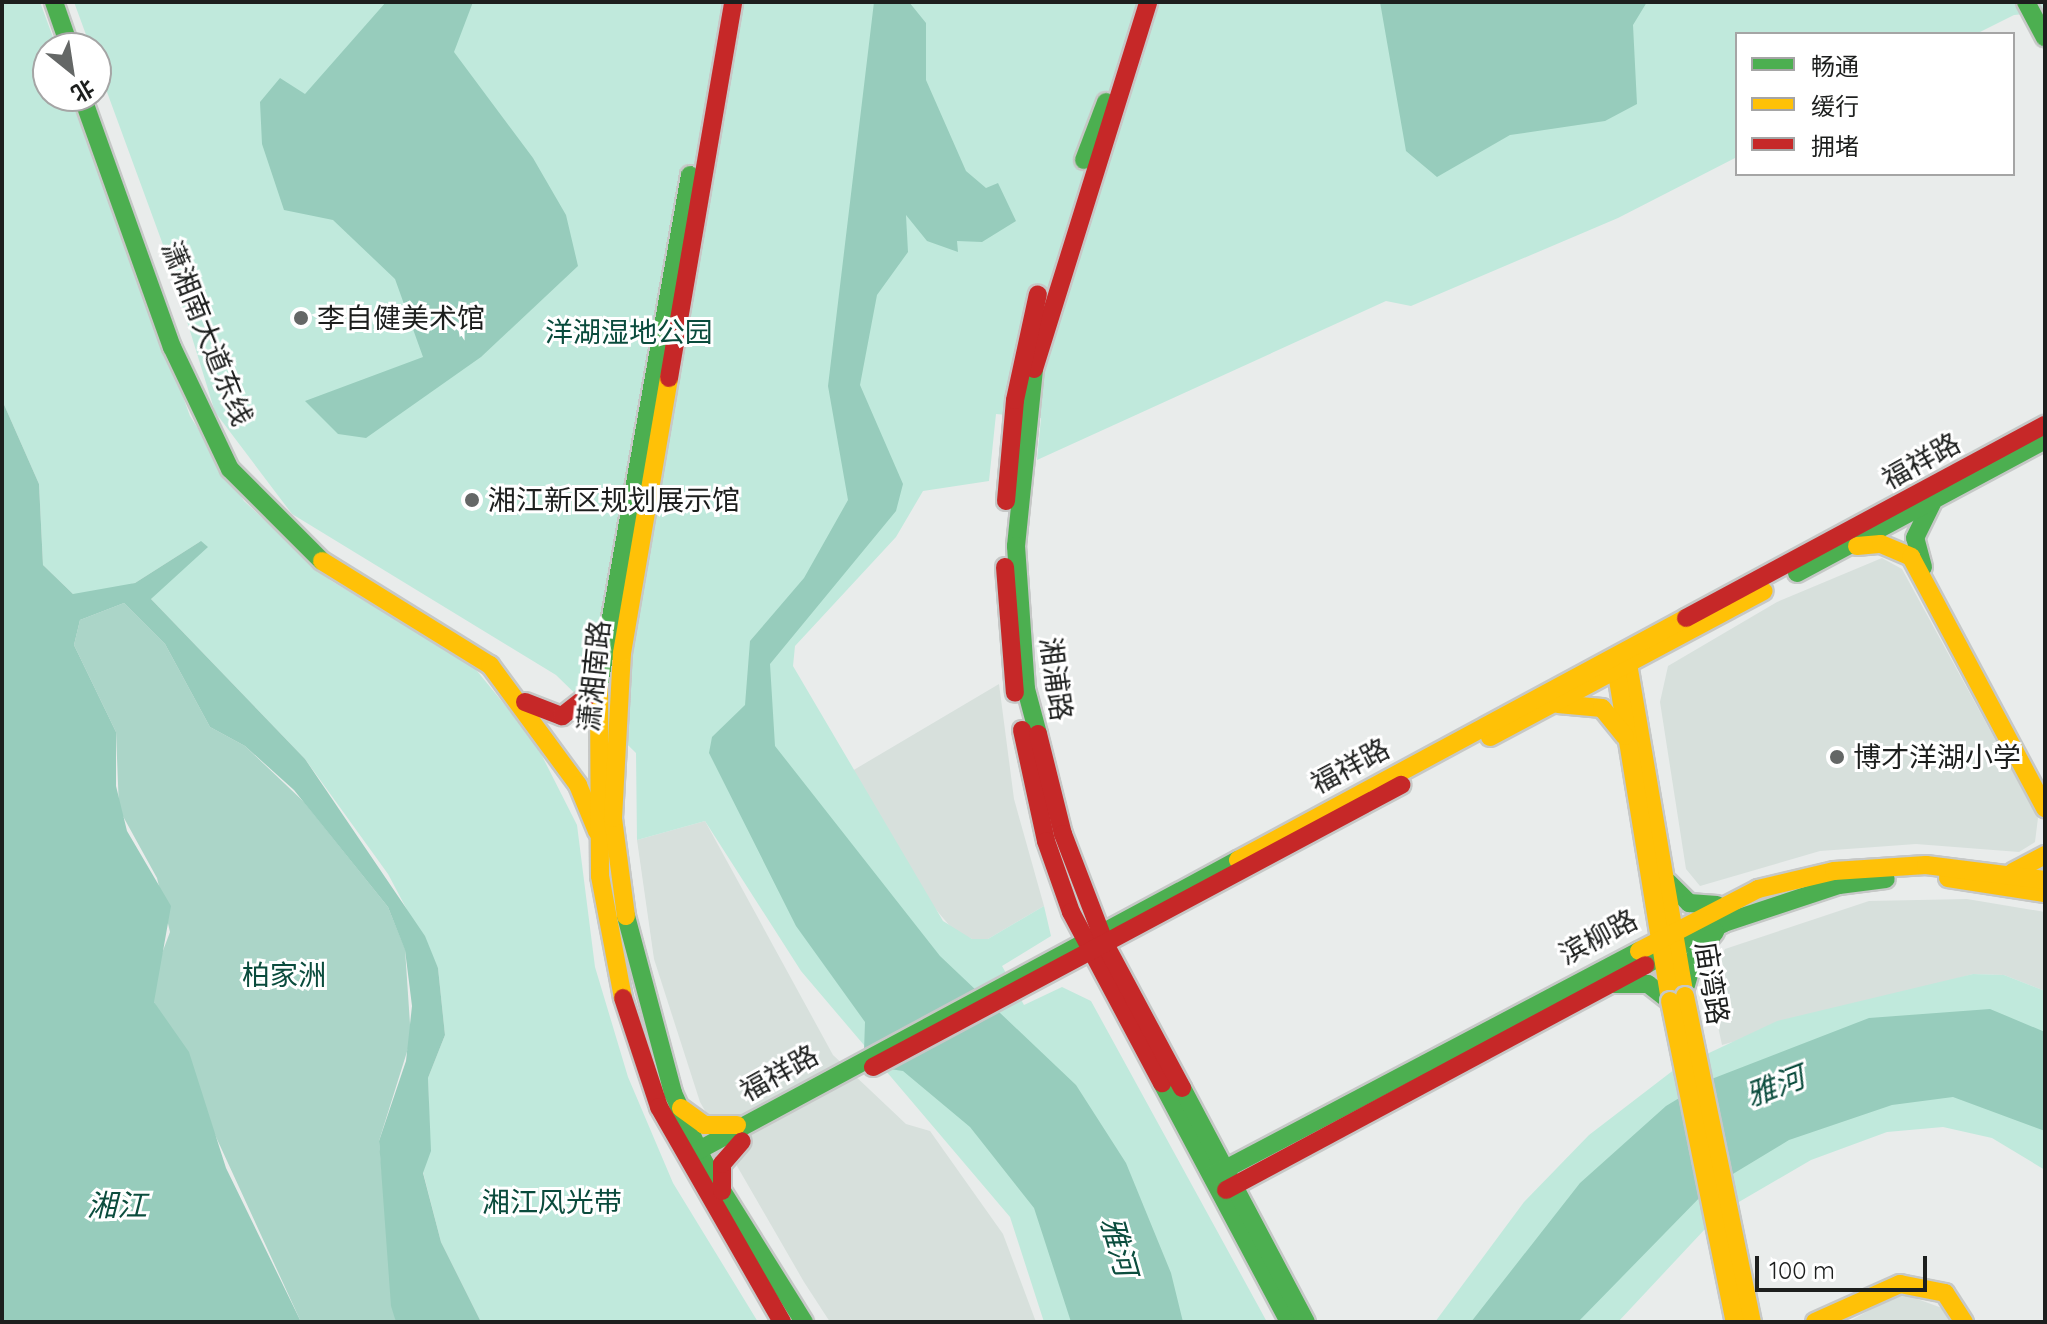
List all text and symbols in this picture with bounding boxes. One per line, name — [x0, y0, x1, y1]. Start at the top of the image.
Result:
north arrow — [32, 32, 112, 112]
legend — [1735, 32, 2015, 176]
text: 畅通 — [1811, 51, 1859, 81]
text: 北 — [66, 73, 100, 109]
text: 缓行 — [1811, 91, 1859, 121]
text: 拥堵 — [1811, 131, 1859, 161]
street label: 潇湘南大道东线 — [155, 236, 259, 430]
place label: 李自健美术馆 — [317, 301, 485, 335]
marker: 李自健美术馆 — [292, 309, 310, 327]
park label: 洋湖湿地公园 — [545, 315, 713, 349]
street label: 福祥路 — [1876, 426, 1966, 496]
place label: 湘江新区规划展示馆 — [488, 483, 740, 517]
marker: 湘江新区规划展示馆 — [463, 491, 481, 509]
street label: 潇湘南路 — [571, 619, 617, 733]
street label: 湘浦路 — [1034, 635, 1078, 723]
street label: 福祥路 — [1305, 731, 1395, 801]
place label: 博才洋湖小学 — [1853, 740, 2021, 774]
marker: 博才洋湖小学 — [1828, 748, 1846, 766]
street label: 滨柳路 — [1553, 902, 1643, 972]
street label: 庙湾路 — [1689, 939, 1735, 1027]
park label: 柏家洲 — [242, 958, 326, 992]
street label: 福祥路 — [734, 1038, 824, 1108]
water label: 雅河 — [1741, 1058, 1809, 1114]
park label: 湘江风光带 — [482, 1185, 622, 1219]
water label: 湘江 — [87, 1187, 147, 1223]
water label: 雅河 — [1093, 1212, 1145, 1280]
scale bar — [1759, 1240, 1931, 1290]
text: 100 m — [1769, 1255, 1835, 1285]

